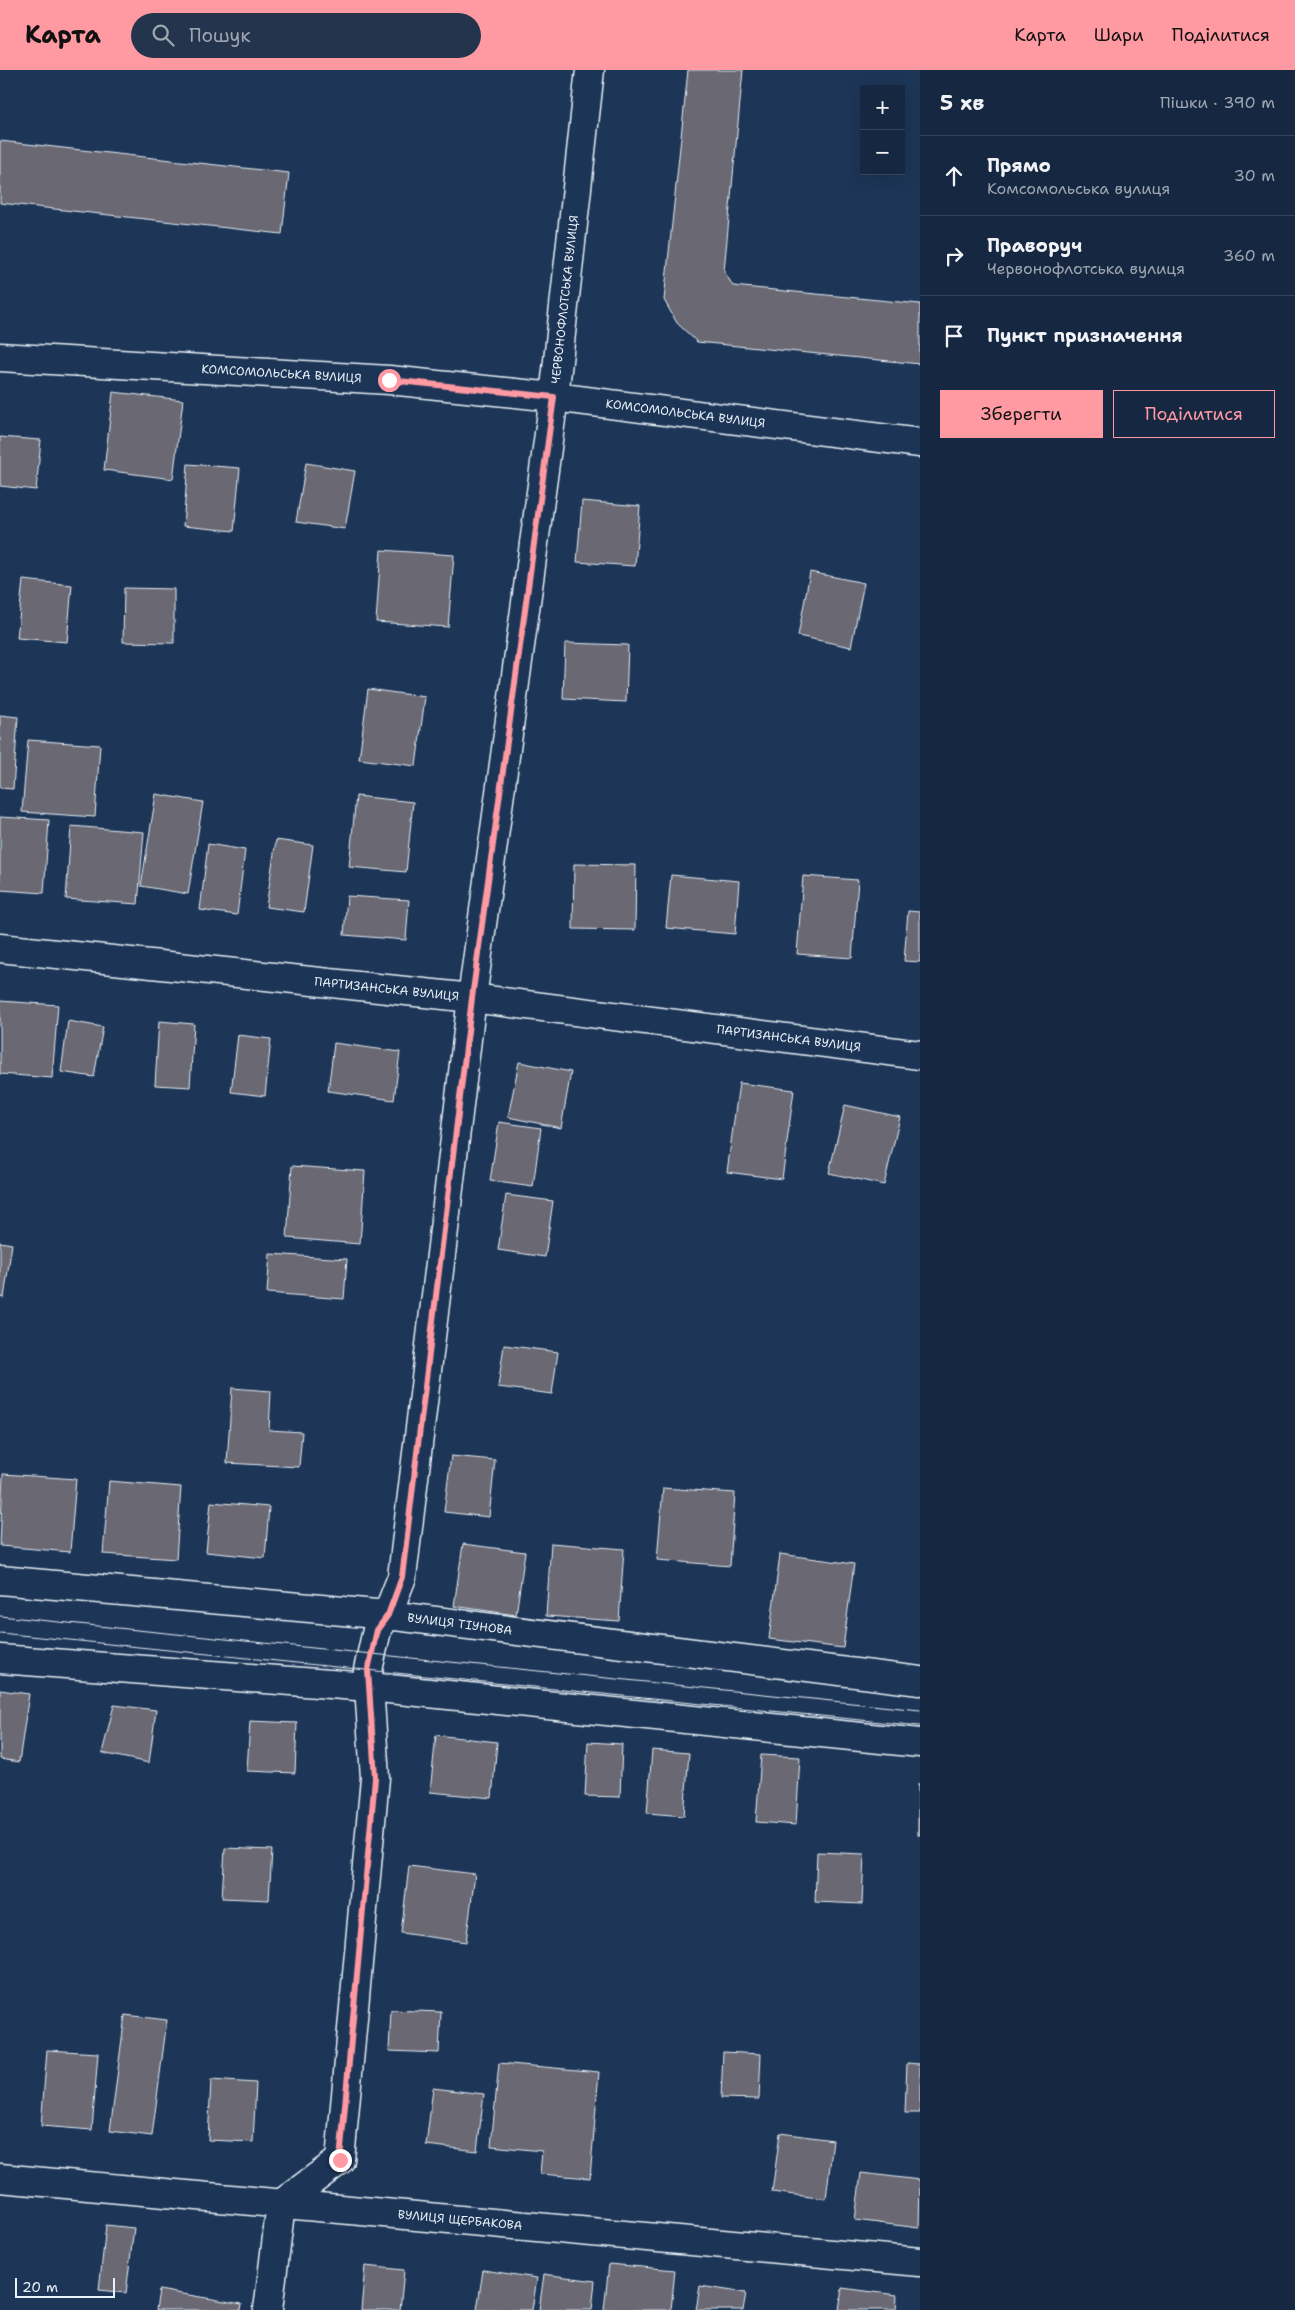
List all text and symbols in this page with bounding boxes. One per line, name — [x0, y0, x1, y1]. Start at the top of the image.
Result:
search box — [131, 13, 481, 58]
text: Карта — [25, 19, 101, 51]
icon: search — [149, 21, 177, 49]
text: Пошук — [189, 23, 251, 48]
text: Карта — [1014, 23, 1066, 47]
text: Шари — [1094, 23, 1144, 47]
text: Поділитися — [1172, 23, 1270, 47]
map controls — [860, 85, 905, 175]
button: + — [860, 85, 905, 130]
text: 5 хв — [940, 89, 984, 117]
text: Пішки · 390 m — [1160, 92, 1275, 113]
button: − — [860, 130, 905, 175]
text: Прямо — [987, 153, 1051, 178]
icon: ahead — [940, 162, 968, 190]
text: 30 m — [1234, 165, 1275, 186]
text: Комсомольська вулиця — [987, 178, 1170, 199]
street label: ЧЕРВОНОФЛОТСЬКА ВУЛИЦЯ — [548, 214, 582, 385]
text: Праворуч — [987, 233, 1082, 258]
icon: right — [940, 242, 968, 270]
text: 360 m — [1223, 245, 1275, 266]
text: Червонофлотська вулиця — [987, 258, 1185, 279]
icon: arrive — [940, 322, 968, 350]
text: Пункт призначення — [987, 323, 1183, 348]
street label: КОМСОМОЛЬСЬКА ВУЛИЦЯ — [201, 361, 362, 386]
route start — [378, 369, 401, 392]
button: Зберегти — [940, 390, 1103, 438]
button: Поділитися — [1113, 390, 1275, 438]
street label: КОМСОМОЛЬСЬКА ВУЛИЦЯ — [605, 396, 766, 431]
street label: ПАРТИЗАНСЬКА ВУЛИЦЯ — [314, 973, 460, 1005]
street label: ПАРТИЗАНСЬКА ВУЛИЦЯ — [716, 1021, 862, 1055]
street label: ВУЛИЦЯ ТІУНОВА — [406, 1610, 514, 1638]
route end — [329, 2149, 352, 2172]
street label: ВУЛИЦЯ ЩЕРБАКОВА — [397, 2206, 523, 2234]
scale bar — [15, 2275, 115, 2298]
text: 20 m — [22, 2278, 58, 2296]

